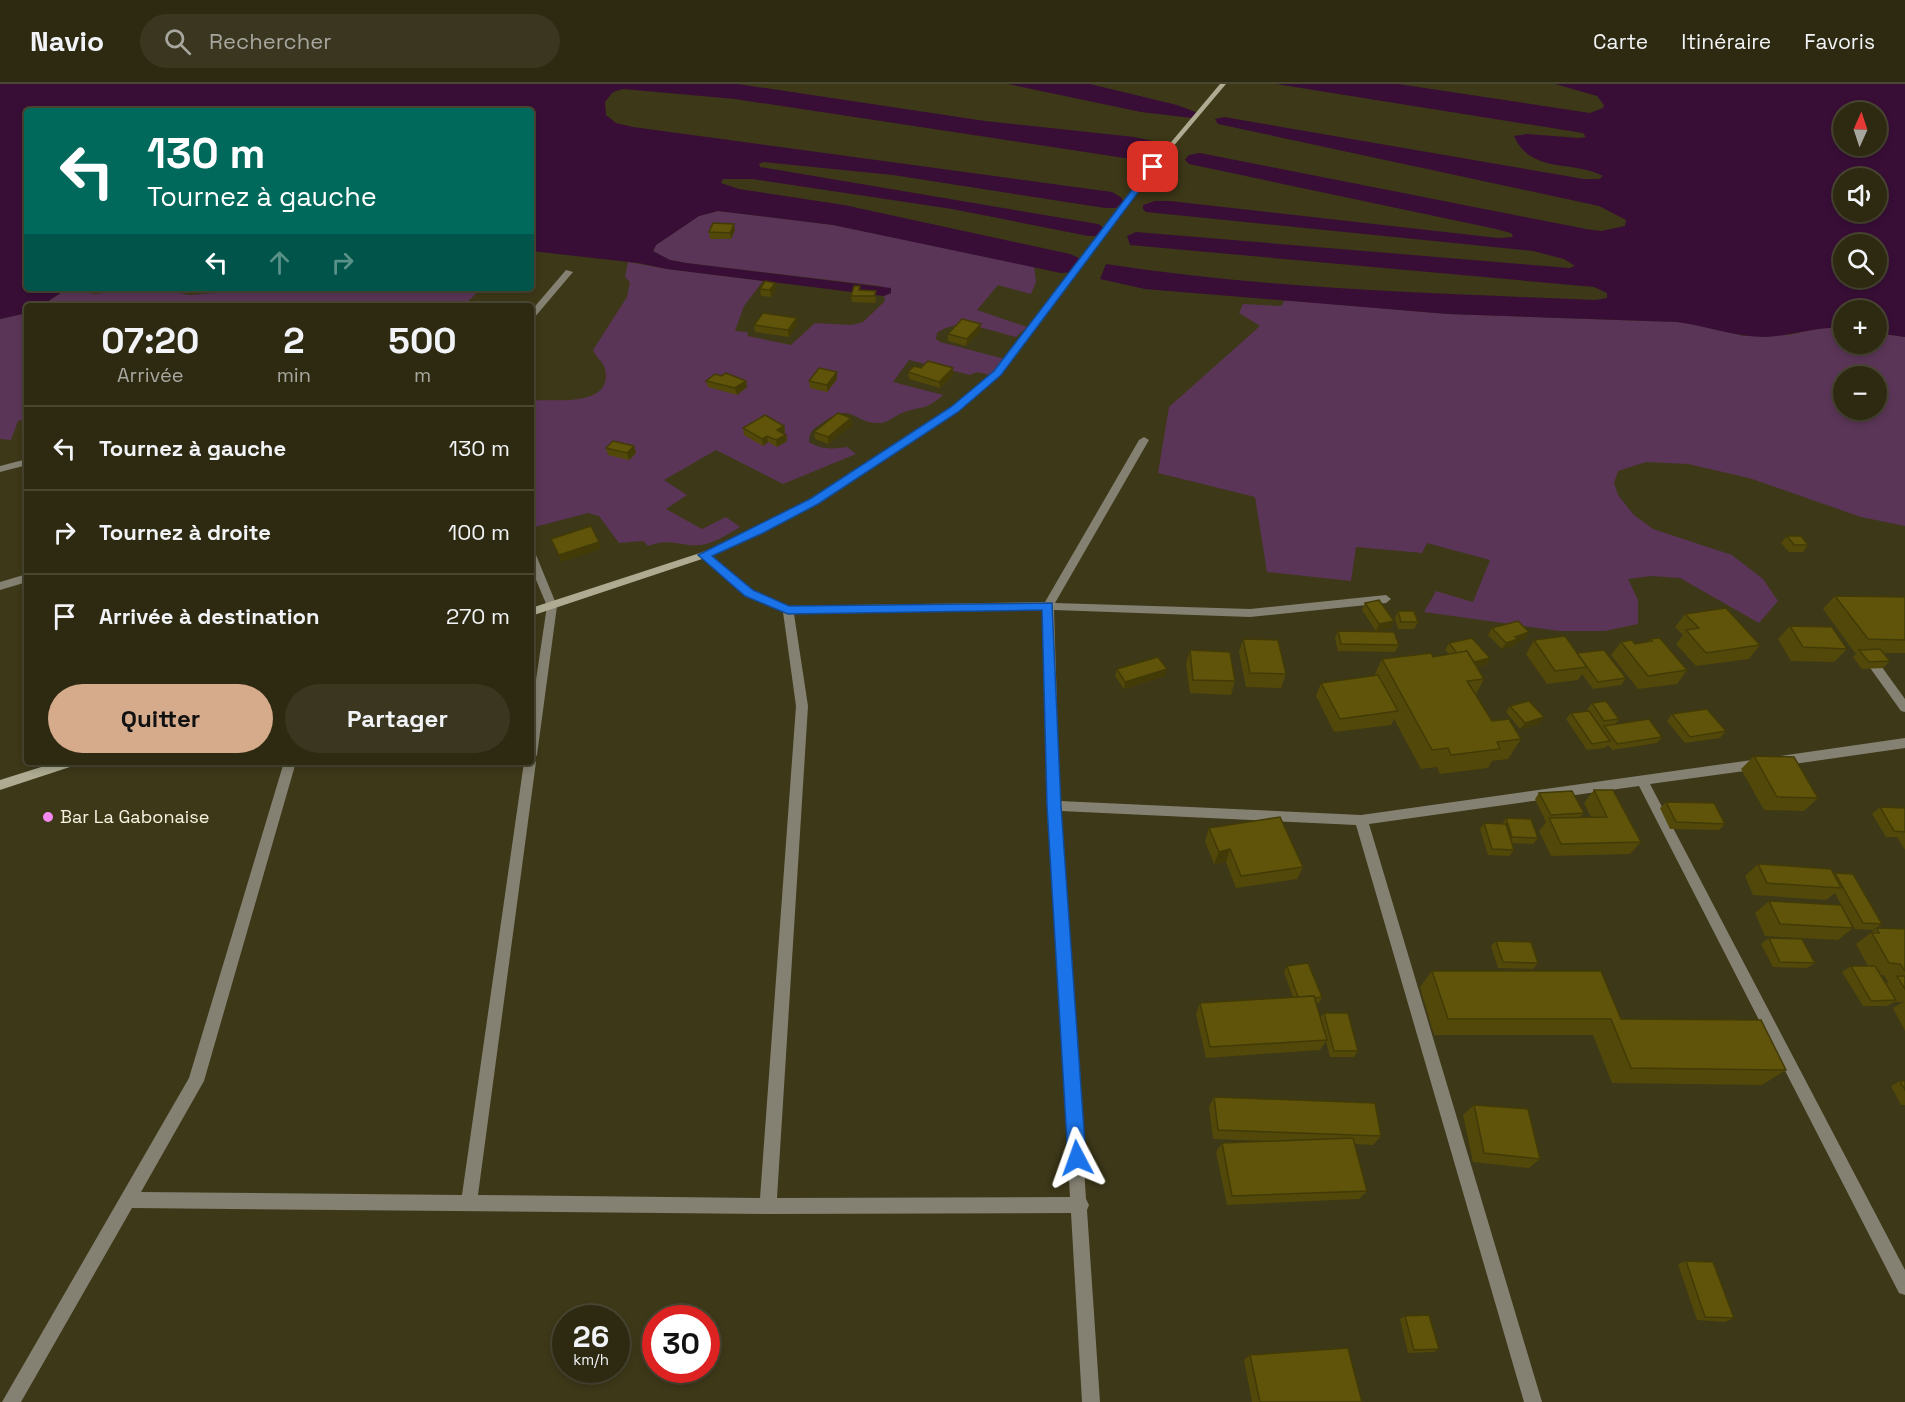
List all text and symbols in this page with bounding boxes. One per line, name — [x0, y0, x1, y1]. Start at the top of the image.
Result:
search box — [140, 14, 560, 68]
text: Navio — [30, 23, 104, 59]
icon: search — [161, 25, 194, 58]
text: Rechercher — [209, 27, 332, 55]
text: Carte — [1593, 28, 1648, 55]
text: Itinéraire — [1681, 28, 1771, 55]
text: Favoris — [1804, 28, 1875, 55]
north arrow — [1833, 102, 1887, 156]
map controls — [1833, 102, 1887, 420]
text: 130 m — [147, 127, 265, 180]
icon: left — [48, 132, 126, 210]
pin — [1127, 141, 1178, 192]
icon: arrive — [1136, 150, 1169, 183]
button: sound — [1833, 168, 1887, 222]
text: Tournez à gauche — [147, 179, 377, 214]
button: search — [1833, 234, 1887, 288]
icon: left — [200, 246, 233, 279]
icon: ahead — [263, 246, 296, 279]
icon: right — [326, 246, 359, 279]
button: + — [1833, 300, 1887, 354]
text: 07:20 — [101, 318, 199, 364]
text: 2 — [283, 318, 305, 364]
text: 500 — [388, 318, 457, 364]
text: Arrivée — [117, 362, 184, 388]
text: min — [277, 362, 311, 388]
text: m — [414, 362, 431, 388]
button: − — [1833, 366, 1887, 420]
icon: left — [48, 432, 81, 465]
text: Tournez à gauche — [99, 434, 286, 462]
text: 130 m — [449, 434, 510, 462]
icon: right — [48, 516, 81, 549]
text: Tournez à droite — [99, 518, 271, 546]
text: 100 m — [448, 518, 510, 546]
icon: arrive — [48, 600, 81, 633]
text: Arrivée à destination — [99, 602, 320, 630]
text: 270 m — [446, 602, 510, 630]
button: Quitter — [48, 684, 273, 753]
button: Partager — [285, 684, 510, 753]
place label: Bar La Gabonaise — [60, 805, 209, 828]
marker: Bar La Gabonaise — [41, 810, 55, 824]
position arrow — [1045, 1126, 1109, 1190]
speed limit sign: 30 — [642, 1305, 720, 1383]
text: 26 — [573, 1317, 609, 1356]
text: km/h — [573, 1350, 609, 1369]

